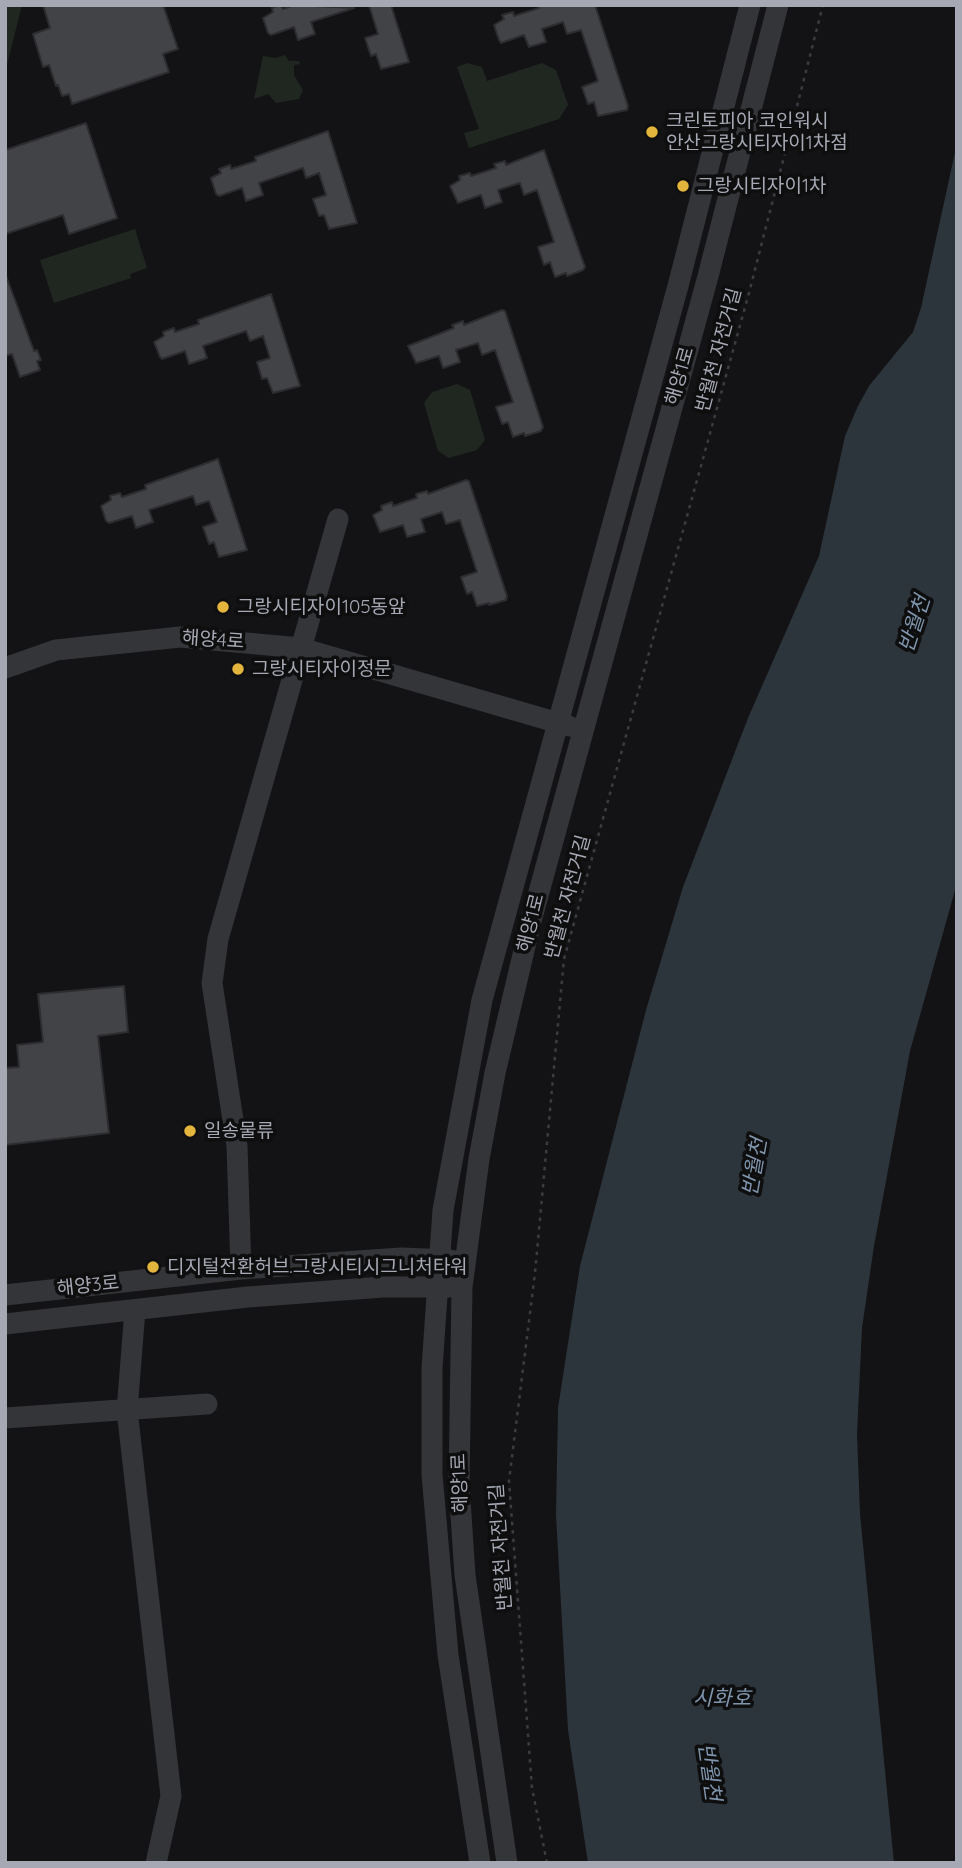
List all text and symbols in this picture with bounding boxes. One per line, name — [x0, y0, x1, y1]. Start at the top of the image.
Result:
place label: 크린토피아 코인워시 안산그랑시티자이1차점 — [666, 110, 848, 154]
marker: 크린토피아 코인워시 안산그랑시티자이1차점 — [644, 124, 660, 140]
place label: 그랑시티자이1차 — [697, 175, 826, 197]
marker: 그랑시티자이1차 — [675, 178, 691, 194]
street label: 반월천 자전거길 — [691, 285, 747, 415]
street label: 해양1로 — [661, 344, 699, 408]
water label: 반월천 — [894, 593, 936, 655]
place label: 그랑시티자이105동앞 — [237, 596, 406, 618]
marker: 그랑시티자이105동앞 — [215, 599, 231, 615]
street label: 해양4로 — [181, 626, 245, 654]
place label: 그랑시티자이정문 — [252, 658, 392, 680]
marker: 그랑시티자이정문 — [230, 661, 246, 677]
street label: 반월천 자전거길 — [540, 832, 596, 962]
street label: 해양1로 — [513, 891, 549, 955]
place label: 일송물류 — [204, 1120, 274, 1142]
marker: 일송물류 — [182, 1123, 198, 1139]
water label: 반월천 — [738, 1136, 772, 1198]
place label: 디지털전환허브.그랑시티시그니처타워 — [167, 1256, 468, 1278]
marker: 디지털전환허브.그랑시티시그니처타워 — [145, 1259, 161, 1275]
street label: 해양3로 — [56, 1271, 120, 1301]
street label: 해양1로 — [448, 1453, 472, 1513]
street label: 반월천 자전거길 — [485, 1483, 517, 1611]
water label: 시화호 — [693, 1686, 751, 1712]
water label: 반월천 — [692, 1742, 726, 1802]

